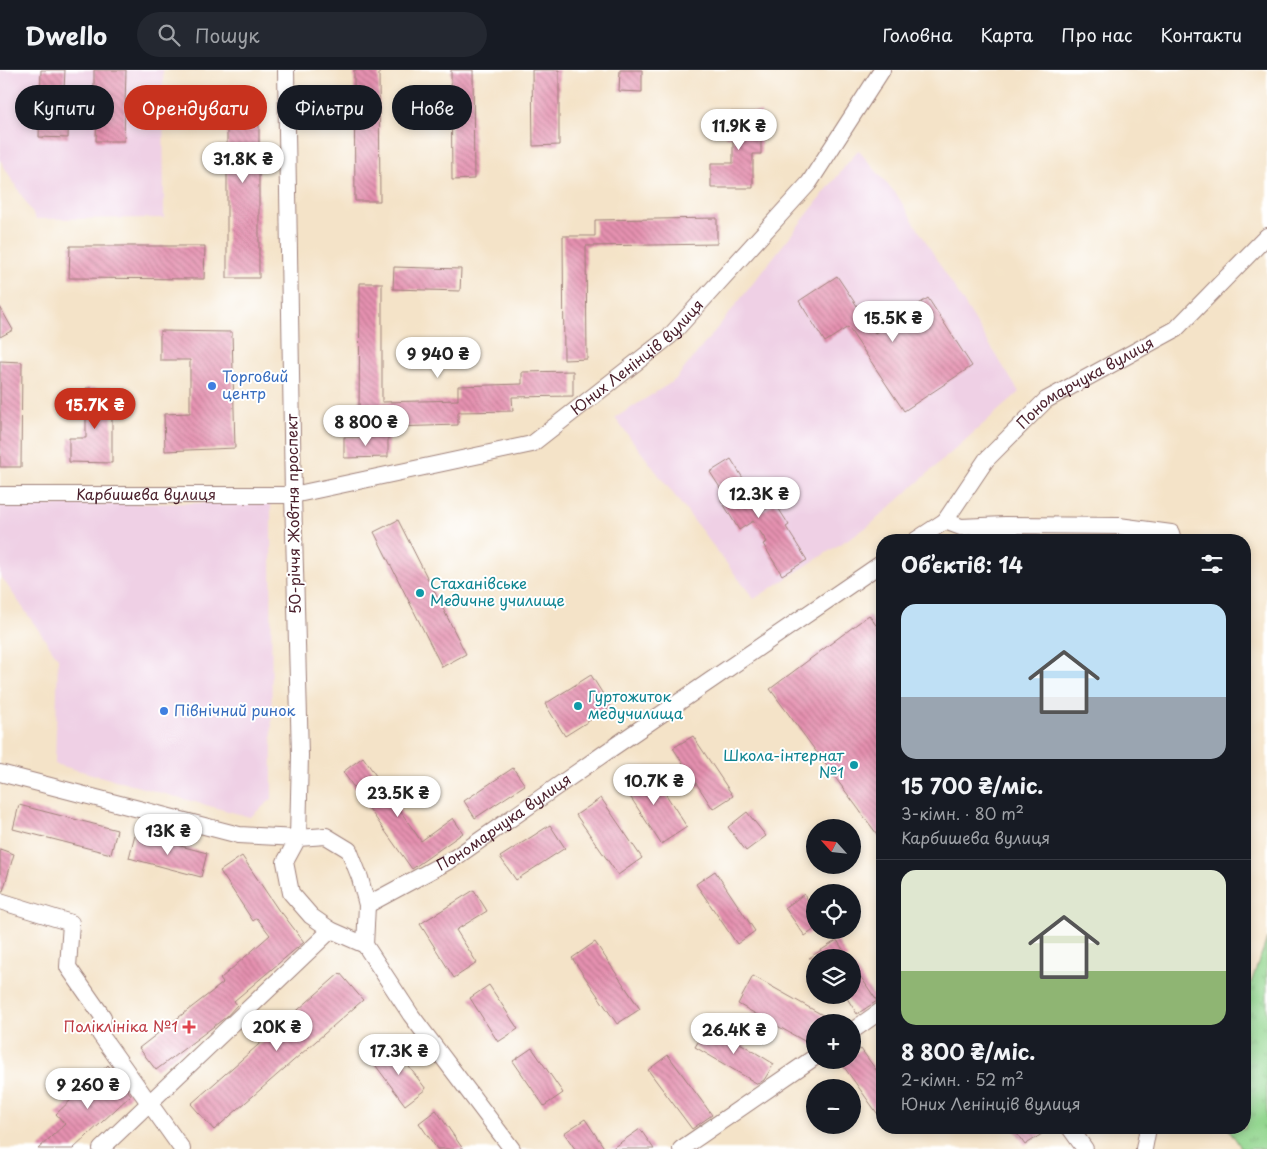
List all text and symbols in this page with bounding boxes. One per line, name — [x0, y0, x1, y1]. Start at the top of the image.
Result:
search box — [137, 12, 487, 57]
text: Dwello — [25, 17, 107, 53]
icon: search — [155, 21, 183, 49]
text: Пошук — [195, 21, 260, 49]
text: Головна — [882, 21, 952, 48]
text: Карта — [980, 21, 1033, 48]
text: Про нас — [1061, 21, 1133, 48]
text: Контакти — [1161, 21, 1242, 48]
chip: Купити — [15, 85, 114, 130]
chip: Орендувати — [124, 85, 267, 130]
chip: Фільтри — [277, 85, 382, 130]
chip: Нове — [392, 85, 472, 130]
pin: 11.9K ₴ — [693, 108, 785, 151]
text: 11.9K ₴ — [712, 113, 766, 137]
pin: 31.8K ₴ — [197, 142, 289, 184]
text: 31.8K ₴ — [213, 146, 273, 170]
street label: Юних Ленінців вулиця — [565, 293, 708, 420]
pin: 15.5K ₴ — [847, 300, 939, 343]
text: 15.5K ₴ — [864, 305, 922, 329]
street label: Пономарчука вулиця — [1010, 330, 1157, 434]
pin: 9 940 ₴ — [392, 336, 484, 379]
text: 9 940 ₴ — [407, 341, 469, 365]
place label: Торговий центр — [222, 364, 288, 404]
marker: Торговий центр — [206, 380, 218, 392]
pin: 15.7K ₴ — [49, 388, 141, 430]
text: 15.7K ₴ — [65, 392, 125, 416]
pin: 8 800 ₴ — [320, 404, 412, 447]
text: 8 800 ₴ — [334, 409, 398, 433]
street label: 50-річчя Жовтня проспект — [279, 413, 306, 614]
pin: 12.3K ₴ — [713, 476, 805, 519]
text: 12.3K ₴ — [729, 481, 789, 505]
street label: Карбишева вулиця — [76, 482, 216, 505]
text: Об’єктів: 14 — [901, 548, 1023, 580]
icon: filters — [1198, 550, 1226, 578]
place label: Стаханівське Медичне училище — [430, 571, 565, 611]
marker: Стаханівське Медичне училище — [414, 587, 426, 599]
icon: home — [1019, 637, 1109, 727]
place label: Гуртожиток медучилища — [588, 684, 684, 724]
place label: Північний ринок — [174, 698, 296, 721]
marker: Гуртожиток медучилища — [572, 700, 584, 712]
marker: Північний ринок — [158, 705, 170, 717]
place label: Школа-інтернат №1 — [723, 743, 845, 783]
marker: Школа-інтернат №1 — [848, 759, 860, 771]
pin: 10.7K ₴ — [608, 764, 700, 806]
street label: Пономарчука вулиця — [432, 767, 575, 876]
text: 10.7K ₴ — [624, 768, 684, 792]
text: 15 700 ₴/міс. — [901, 769, 1043, 801]
pin: 23.5K ₴ — [352, 776, 444, 818]
text: 23.5K ₴ — [367, 780, 429, 804]
text: 3-кімн. · 80 m² — [901, 801, 1024, 825]
pin: 13K ₴ — [133, 814, 203, 856]
text: 13K ₴ — [145, 818, 191, 842]
north arrow — [806, 819, 861, 874]
map controls — [806, 819, 861, 1134]
text: Карбишева вулиця — [901, 825, 1050, 849]
button: locate — [806, 884, 861, 939]
icon: home — [1019, 902, 1109, 992]
button: layers — [806, 949, 861, 1004]
pin: 20K ₴ — [242, 1010, 312, 1052]
pin: 26.4K ₴ — [688, 1012, 780, 1055]
place label: Поліклініка №1 — [64, 1014, 178, 1037]
text: 20K ₴ — [253, 1014, 301, 1038]
button: + — [806, 1014, 861, 1069]
text: 26.4K ₴ — [702, 1017, 766, 1041]
marker: Поліклініка №1 — [182, 1020, 196, 1034]
pin: 17.3K ₴ — [353, 1034, 445, 1076]
text: 8 800 ₴/міс. — [901, 1035, 1035, 1067]
text: 17.3K ₴ — [370, 1038, 428, 1062]
text: 2-кімн. · 52 m² — [901, 1067, 1024, 1091]
pin: 9 260 ₴ — [42, 1068, 134, 1110]
text: 9 260 ₴ — [56, 1072, 120, 1096]
button: − — [806, 1079, 861, 1134]
text: Юних Ленінців вулиця — [901, 1091, 1081, 1115]

